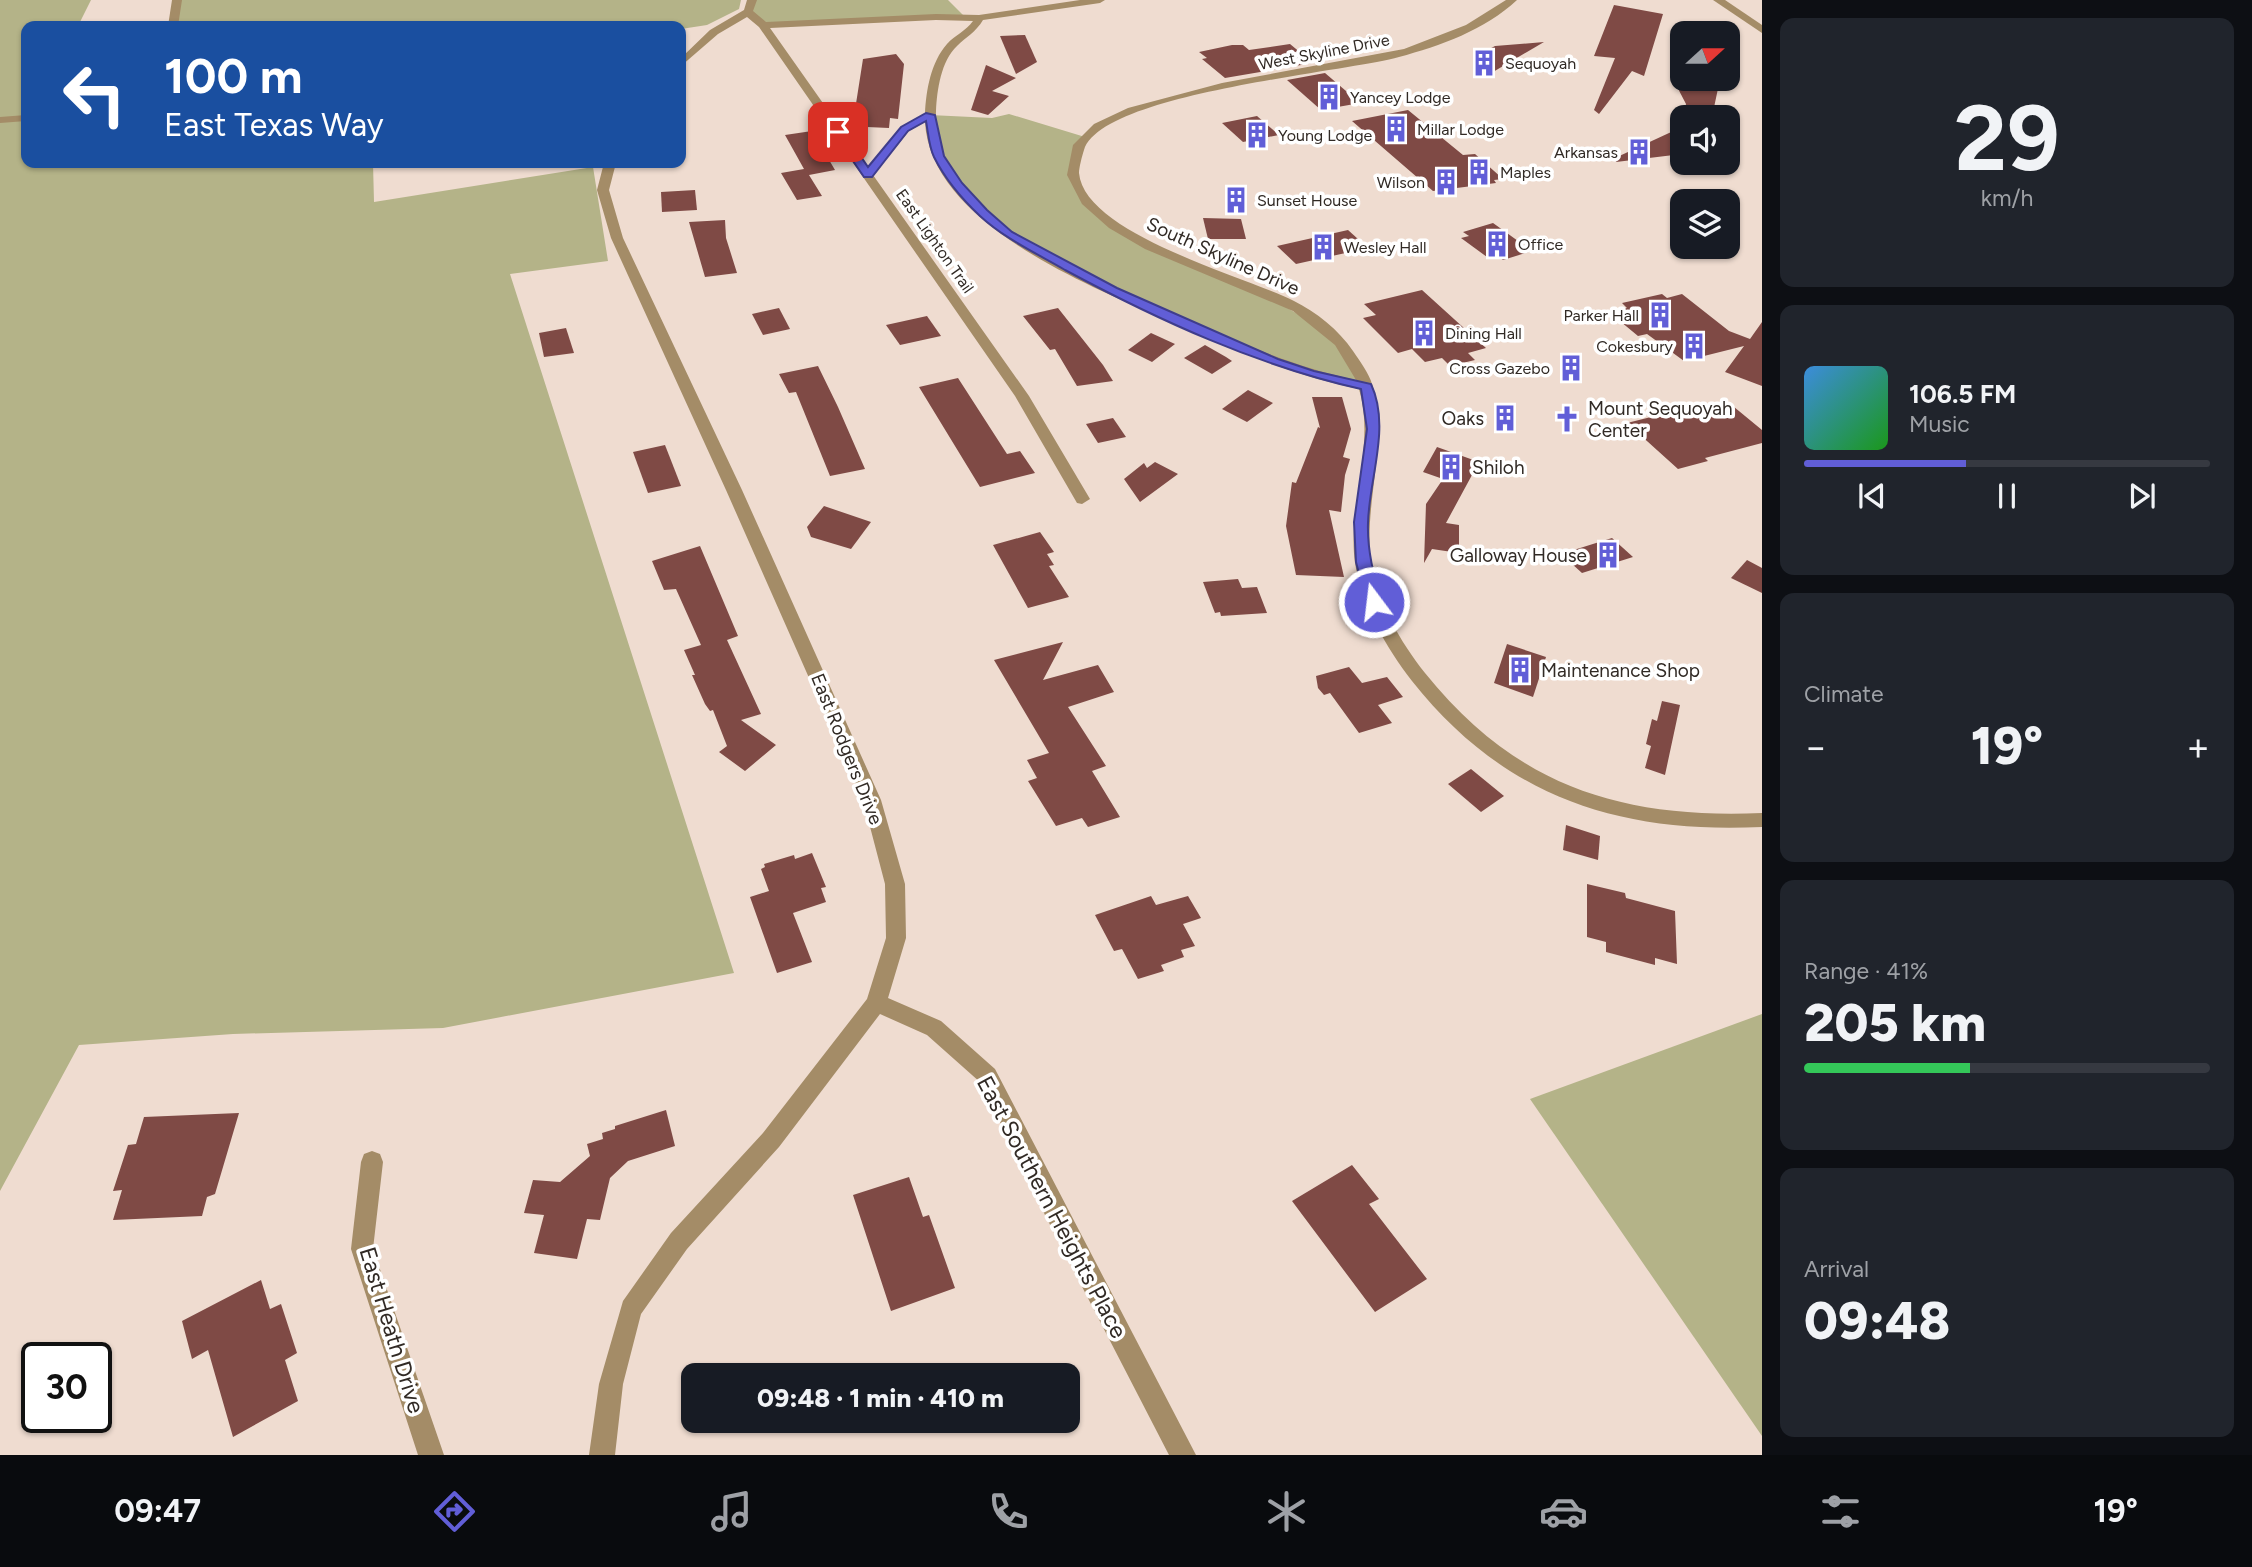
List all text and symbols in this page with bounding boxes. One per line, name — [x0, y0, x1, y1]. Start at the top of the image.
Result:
north arrow — [1670, 21, 1740, 91]
map controls — [1670, 21, 1740, 259]
street label: West Skyline Drive — [1257, 30, 1391, 74]
text: 100 m — [164, 46, 303, 105]
building icon: Sequoyah — [1469, 48, 1499, 78]
icon: left — [49, 49, 140, 140]
place label: Sequoyah — [1505, 54, 1576, 73]
building icon: Yancey Lodge — [1314, 82, 1344, 112]
text: 29 — [1954, 84, 2060, 193]
place label: Yancey Lodge — [1350, 88, 1451, 107]
pin — [808, 102, 868, 162]
button: sound — [1670, 105, 1740, 175]
text: East Texas Way — [164, 106, 384, 144]
icon: arrive — [819, 113, 857, 151]
building icon: Millar Lodge — [1381, 114, 1411, 144]
building icon: Young Lodge — [1242, 120, 1272, 150]
place label: Millar Lodge — [1417, 120, 1504, 139]
place label: Young Lodge — [1278, 126, 1373, 145]
building icon: Arkansas — [1624, 137, 1654, 167]
place label: Arkansas — [1554, 143, 1618, 162]
building icon: Maples — [1464, 157, 1494, 187]
place label: Maples — [1500, 163, 1551, 182]
building icon: Wilson — [1431, 167, 1461, 197]
place label: Wilson — [1377, 173, 1425, 192]
text: km/h — [1981, 184, 2033, 212]
street label: East Lighton Trail — [892, 185, 978, 297]
building icon: Sunset House — [1221, 185, 1251, 215]
button: layers — [1670, 189, 1740, 259]
place label: Sunset House — [1257, 191, 1358, 210]
street label: South Skyline Drive — [1143, 212, 1303, 300]
building icon: Office — [1482, 229, 1512, 259]
building icon: Wesley Hall — [1308, 232, 1338, 262]
place label: Office — [1518, 235, 1564, 254]
place label: Wesley Hall — [1344, 238, 1427, 257]
building icon: Parker Hall — [1645, 300, 1675, 330]
place label: Parker Hall — [1563, 306, 1639, 325]
building icon: Dining Hall — [1409, 318, 1439, 348]
place label: Dining Hall — [1445, 324, 1522, 343]
building icon: Cokesbury — [1679, 331, 1709, 361]
place label: Cokesbury — [1596, 337, 1674, 356]
building icon: Cross Gazebo — [1556, 353, 1586, 383]
place label: Cross Gazebo — [1449, 359, 1550, 378]
text: 106.5 FM — [1909, 378, 2016, 410]
place label: Mount Sequoyah Center — [1588, 397, 1733, 442]
building icon: Oaks — [1490, 403, 1520, 433]
church icon: Mount Sequoyah Center — [1552, 404, 1582, 434]
place label: Oaks — [1441, 407, 1484, 430]
text: Music — [1909, 410, 1970, 438]
building icon: Shiloh — [1436, 452, 1466, 482]
place label: Shiloh — [1472, 456, 1524, 479]
icon: previous — [1853, 477, 1891, 515]
icon: pause — [1988, 477, 2026, 515]
icon: next — [2123, 477, 2161, 515]
building icon: Galloway House — [1593, 540, 1623, 570]
place label: Galloway House — [1450, 544, 1587, 567]
position arrow — [1337, 565, 1411, 639]
building icon: Maintenance Shop — [1505, 655, 1535, 685]
place label: Maintenance Shop — [1541, 659, 1700, 682]
street label: East Rodgers Drive — [806, 670, 888, 828]
text: Climate — [1804, 680, 1883, 708]
text: 19° — [1971, 715, 2043, 777]
text: − — [1804, 724, 1828, 770]
text: + — [2186, 724, 2210, 770]
text: Range · 41% — [1804, 957, 1928, 985]
text: 205 km — [1804, 992, 1986, 1054]
street label: East Southern Heights Place — [971, 1071, 1133, 1343]
street label: East Heath Drive — [353, 1243, 431, 1417]
text: Arrival — [1804, 1255, 1869, 1283]
text: 09:48 — [1804, 1290, 1950, 1352]
speed limit sign: 30 — [21, 1342, 112, 1433]
text: 09:48 · 1 min · 410 m — [757, 1382, 1004, 1414]
icon: directions — [430, 1487, 479, 1536]
icon: music — [707, 1487, 756, 1536]
icon: phone — [984, 1487, 1033, 1536]
icon: climate — [1262, 1487, 1311, 1536]
icon: car — [1539, 1487, 1588, 1536]
icon: filters — [1816, 1487, 1865, 1536]
text: 09:47 — [114, 1492, 201, 1530]
text: 19° — [2094, 1492, 2138, 1530]

